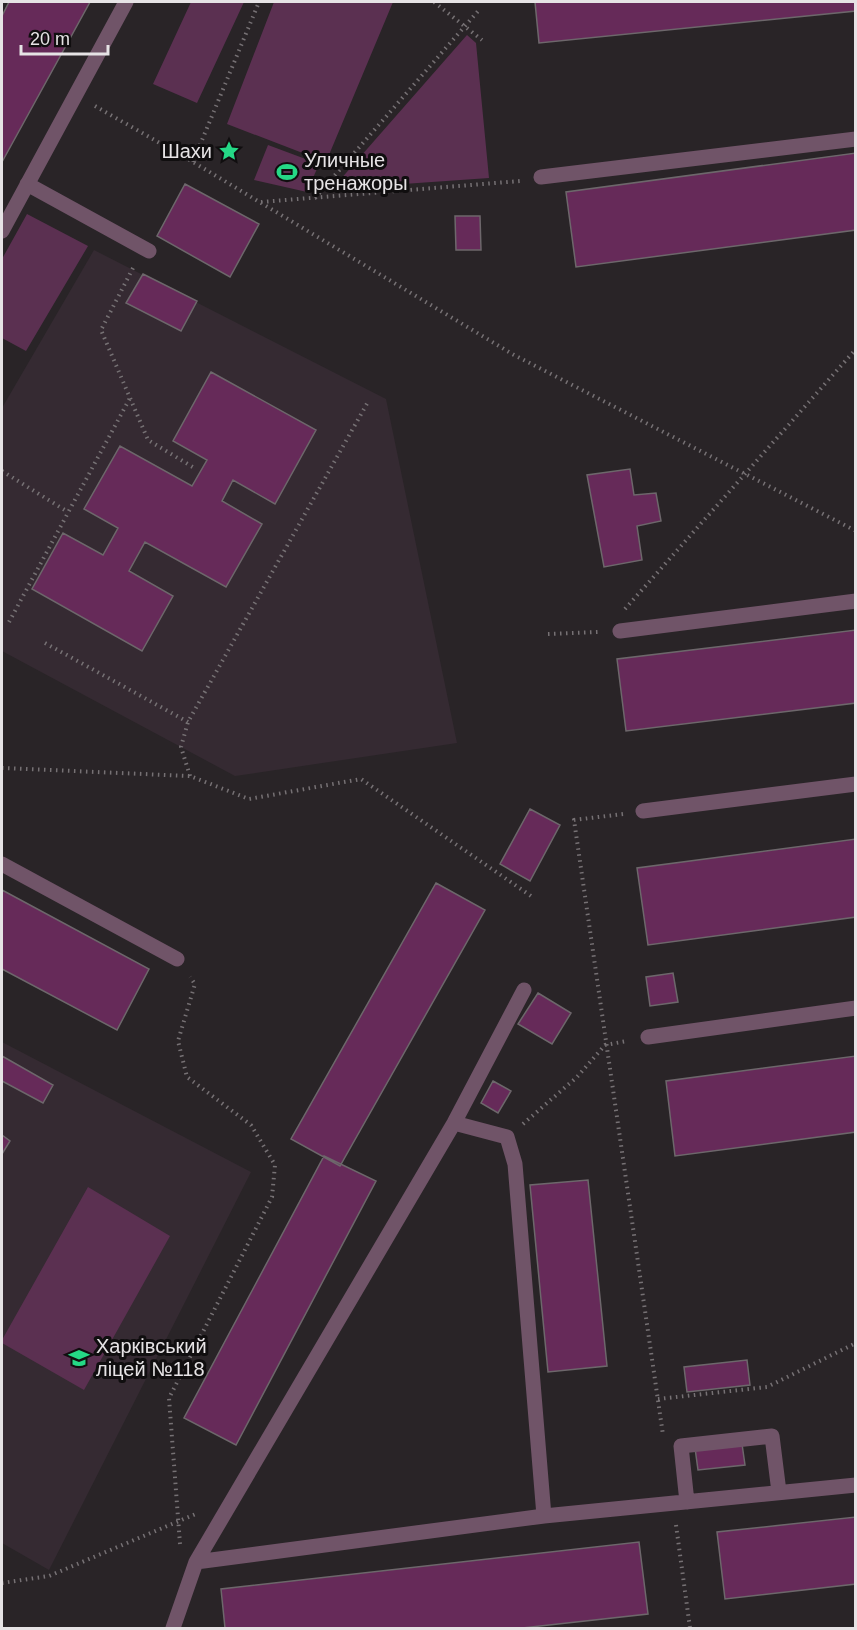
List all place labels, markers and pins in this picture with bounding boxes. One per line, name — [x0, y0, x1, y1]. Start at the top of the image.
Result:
place icon: Шахи — [217, 139, 241, 163]
place label: Шахи — [161, 140, 212, 162]
place label: Уличные тренажоры — [304, 149, 408, 194]
sports icon: Уличные тренажоры — [275, 160, 299, 184]
place label: Харківський ліцей №118 — [96, 1335, 207, 1380]
school or university icon: Харківський ліцей №118 — [67, 1346, 91, 1370]

